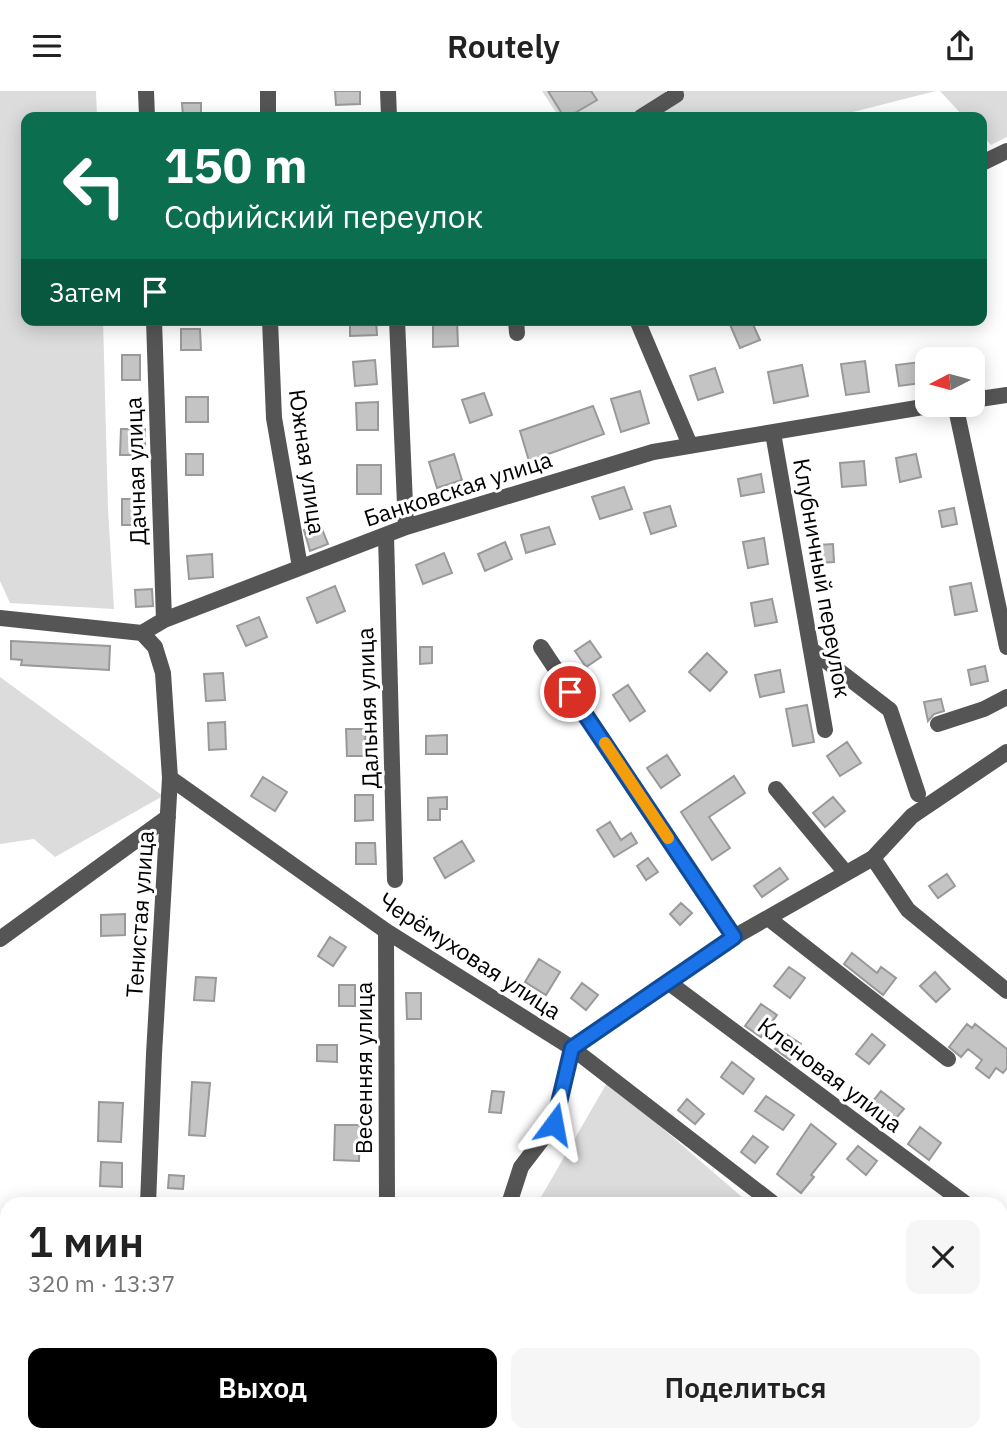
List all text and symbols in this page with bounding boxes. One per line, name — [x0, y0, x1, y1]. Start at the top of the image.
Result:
text: Routely — [447, 25, 560, 67]
icon: menu — [28, 27, 66, 65]
icon: share — [941, 27, 979, 65]
text: 150 m — [164, 133, 308, 196]
icon: left — [49, 140, 140, 231]
text: Софийский переулок — [164, 195, 483, 237]
icon: arrive — [136, 273, 174, 311]
text: Затем — [49, 275, 122, 309]
north arrow — [915, 347, 985, 417]
map controls — [915, 347, 985, 417]
street label: Южная улица — [283, 387, 333, 537]
street label: Дачная улица — [117, 396, 153, 546]
street label: Банковская улица — [360, 443, 556, 533]
street label: Клубничный переулок — [787, 456, 859, 700]
street label: Дальняя улица — [349, 627, 385, 789]
pin — [540, 662, 600, 722]
icon: arrive — [551, 673, 589, 711]
street label: Тенистая улица — [118, 829, 160, 998]
street label: Черёмуховая улица — [374, 885, 567, 1025]
street label: Весенняя улица — [348, 982, 378, 1154]
street label: Кленовая улица — [752, 1010, 909, 1138]
position arrow — [517, 1087, 591, 1161]
text: 1 мин — [28, 1214, 144, 1269]
button: close — [906, 1220, 980, 1294]
text: 320 m · 13:37 — [28, 1268, 175, 1298]
button: Выход — [28, 1348, 497, 1428]
button: Поделиться — [511, 1348, 980, 1428]

